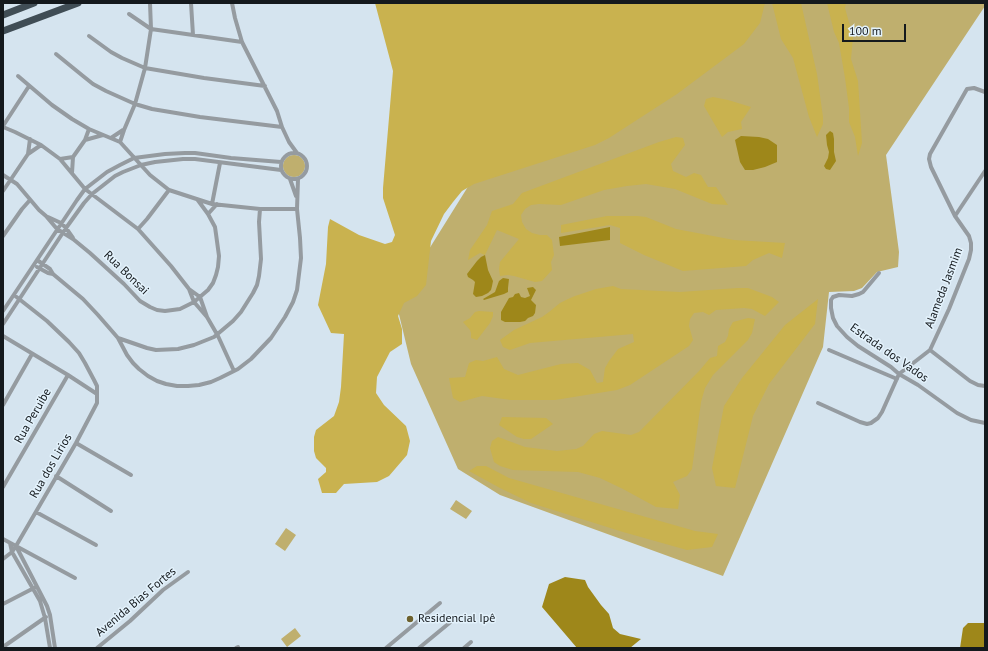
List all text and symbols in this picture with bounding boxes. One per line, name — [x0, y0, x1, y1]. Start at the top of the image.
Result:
scale bar — [844, 16, 908, 42]
text: 100 m — [849, 23, 882, 38]
street label: Alameda Jasmim — [922, 246, 966, 330]
street label: Rua Bonsai — [101, 248, 151, 298]
street label: Estrada dos Vados — [847, 321, 931, 385]
street label: Rua Peruibe — [11, 386, 55, 446]
street label: Rua dos Lirios — [27, 431, 75, 501]
street label: Avenida Bias Fortes — [93, 564, 179, 640]
place label: Residencial Ipê — [418, 612, 495, 626]
marker: Residencial Ipê — [405, 614, 415, 624]

